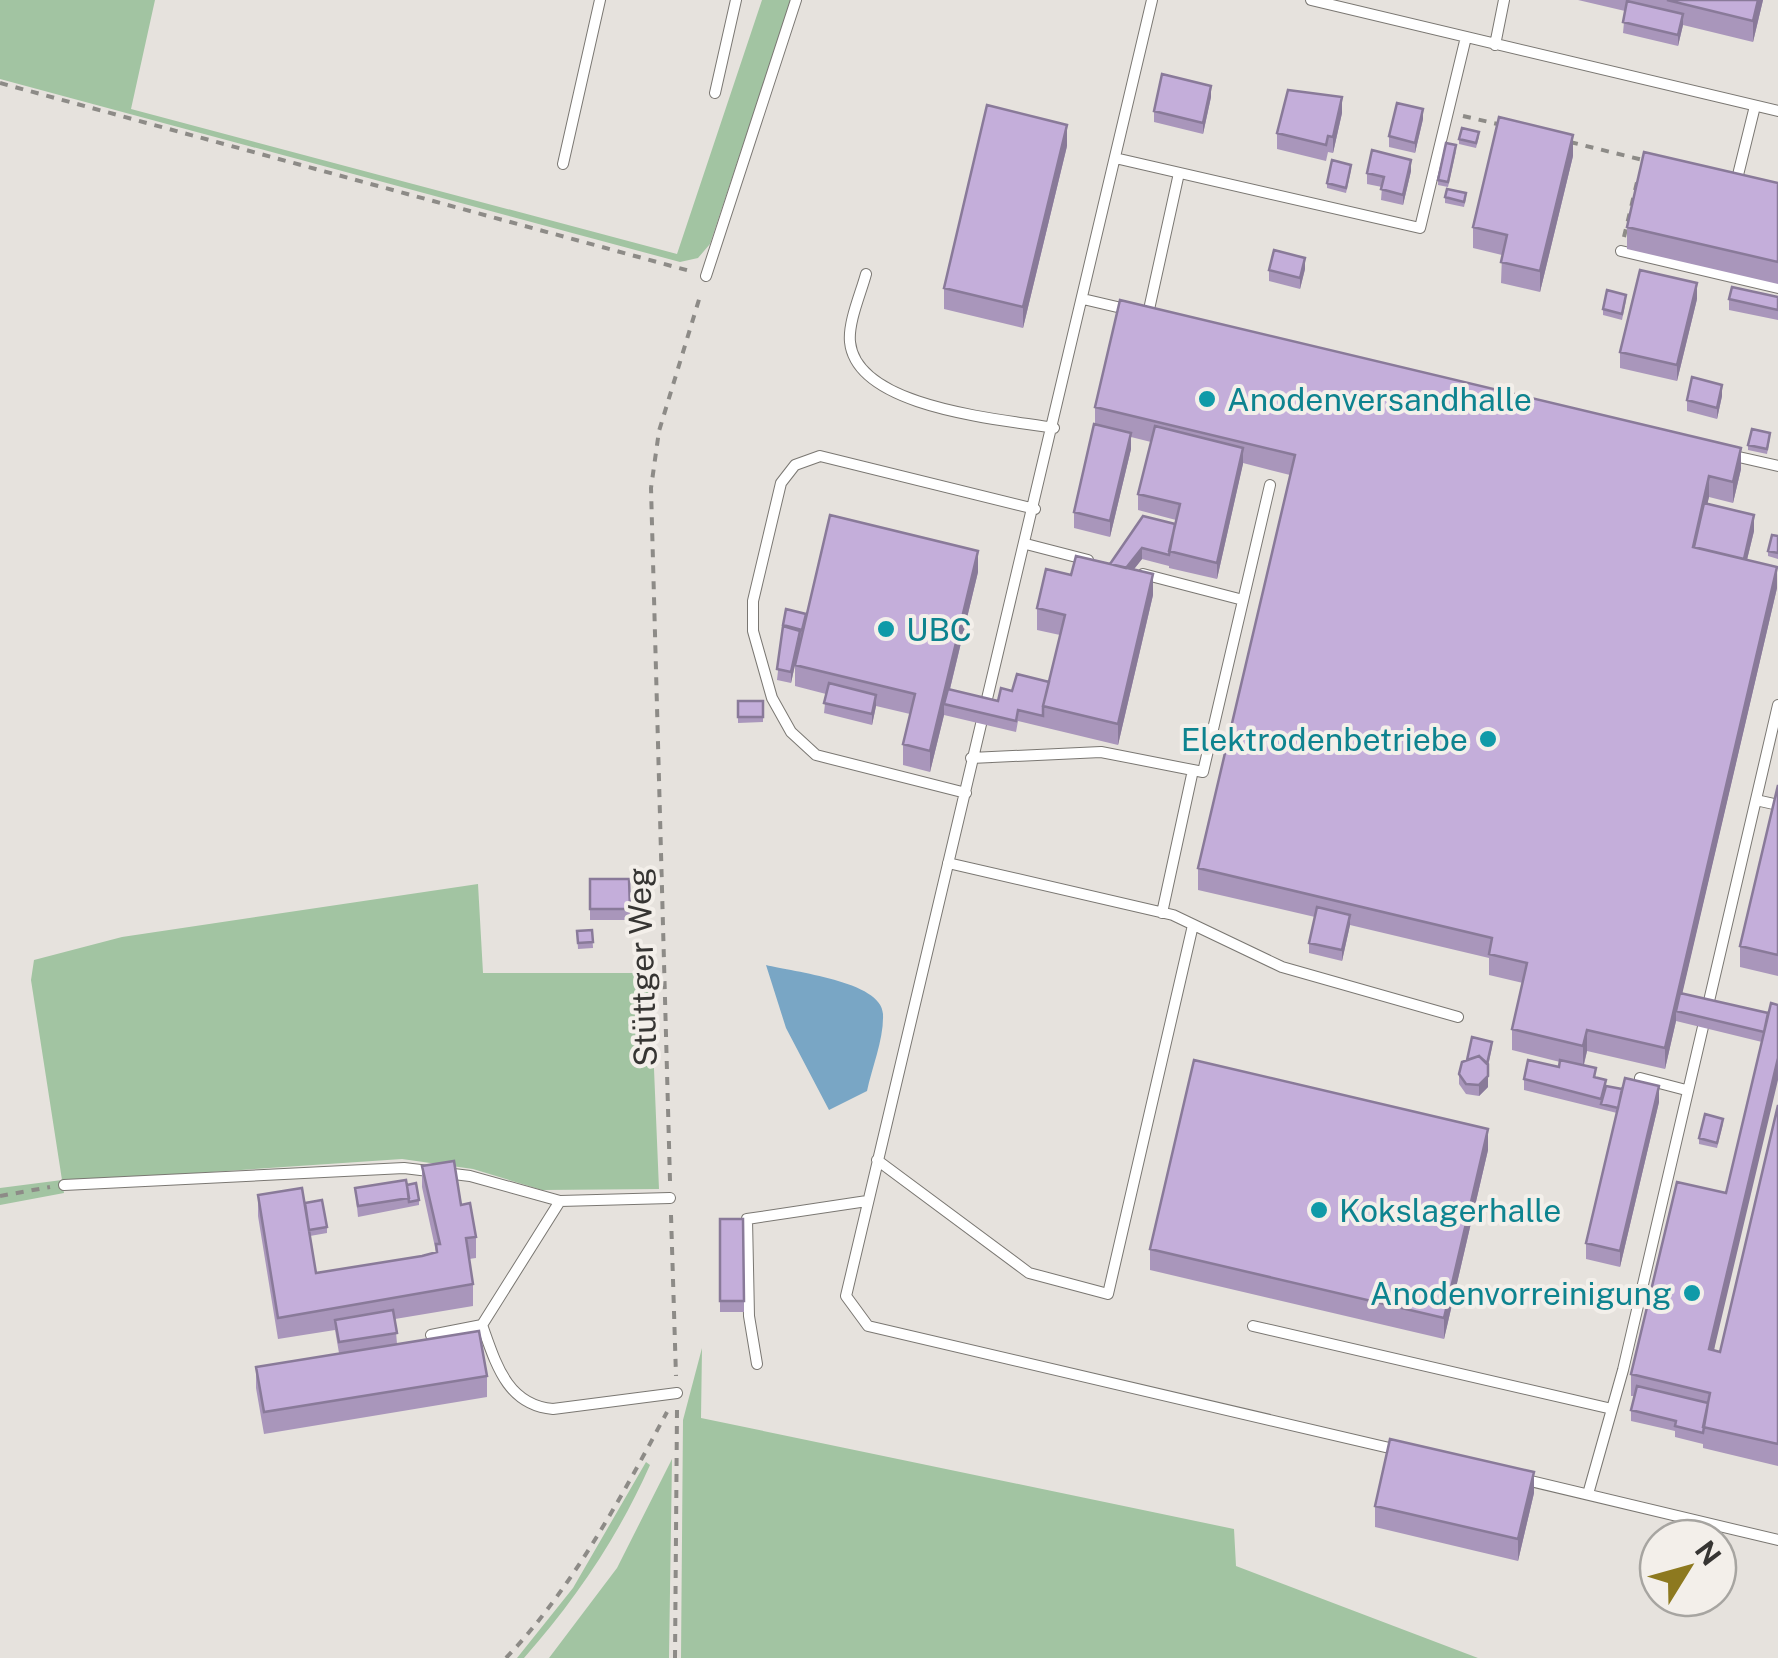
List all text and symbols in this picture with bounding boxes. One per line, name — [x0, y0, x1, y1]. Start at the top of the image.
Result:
place label: Anodenversandhalle — [1227, 381, 1532, 418]
marker: Anodenversandhalle — [1196, 388, 1218, 410]
place label: UBC — [906, 611, 972, 648]
marker: UBC — [875, 618, 897, 640]
place label: Elektrodenbetriebe — [1181, 721, 1468, 758]
marker: Elektrodenbetriebe — [1477, 728, 1499, 750]
street label: Stüttger Weg — [620, 867, 664, 1067]
place label: Kokslagerhalle — [1339, 1192, 1561, 1229]
marker: Kokslagerhalle — [1308, 1199, 1330, 1221]
place label: Anodenvorreinigung — [1370, 1275, 1672, 1312]
marker: Anodenvorreinigung — [1681, 1282, 1703, 1304]
north arrow — [1638, 1518, 1738, 1618]
text: N — [1689, 1534, 1728, 1571]

